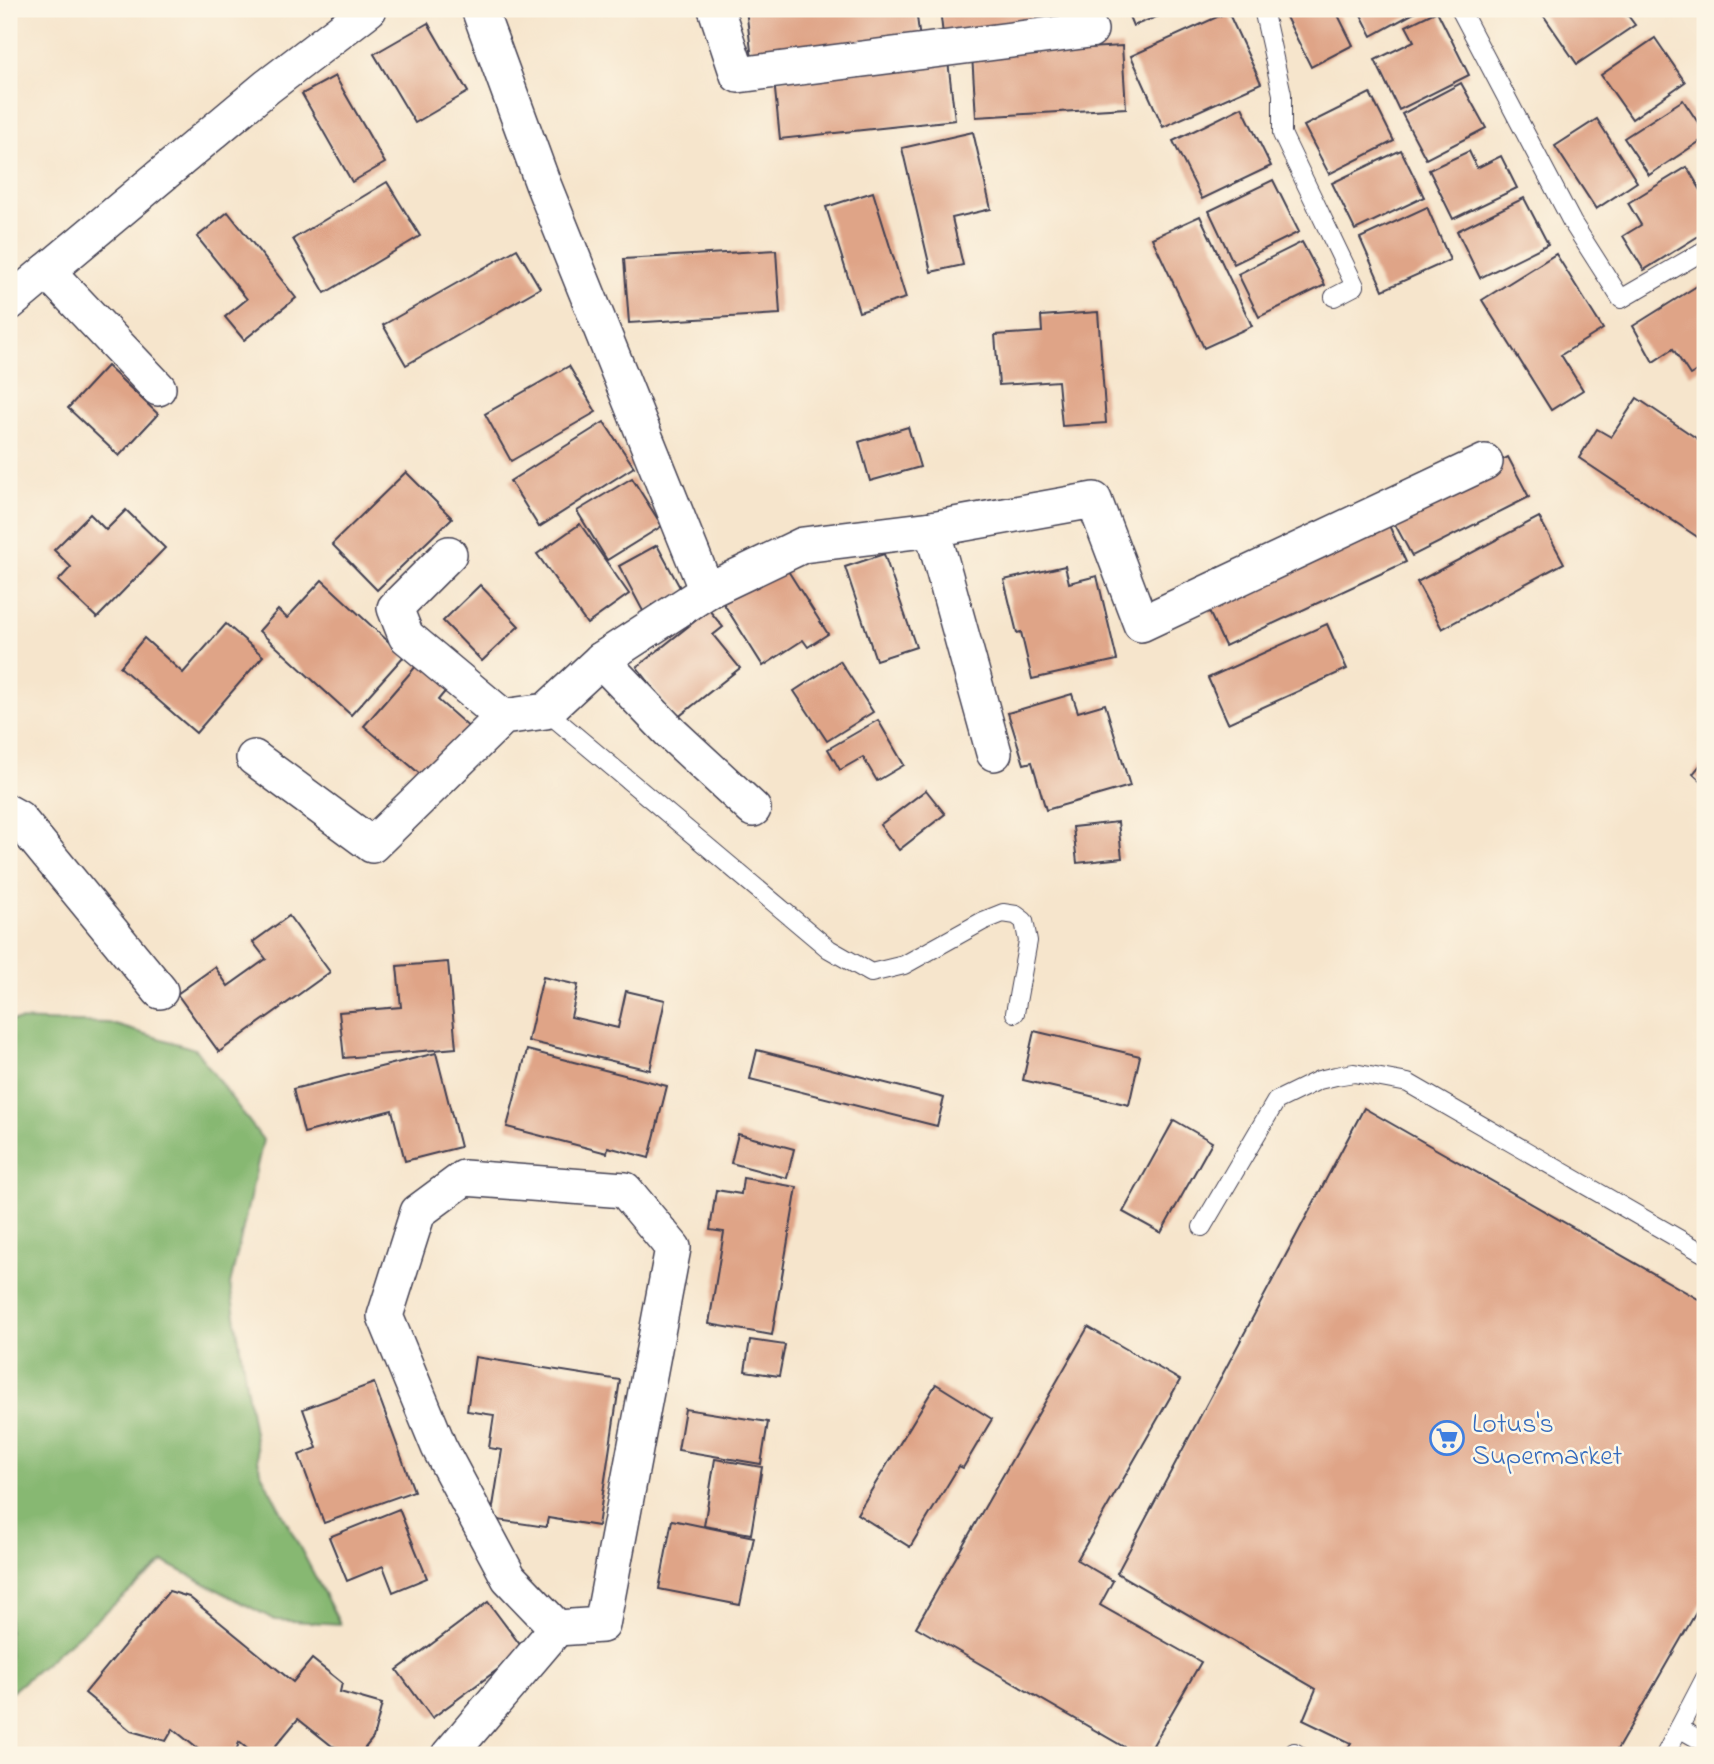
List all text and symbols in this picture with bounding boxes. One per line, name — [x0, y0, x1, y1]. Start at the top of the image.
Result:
place label: Lotus's Supermarket — [1472, 1405, 1622, 1478]
supermarket icon: Lotus's Supermarket — [1428, 1419, 1466, 1457]

